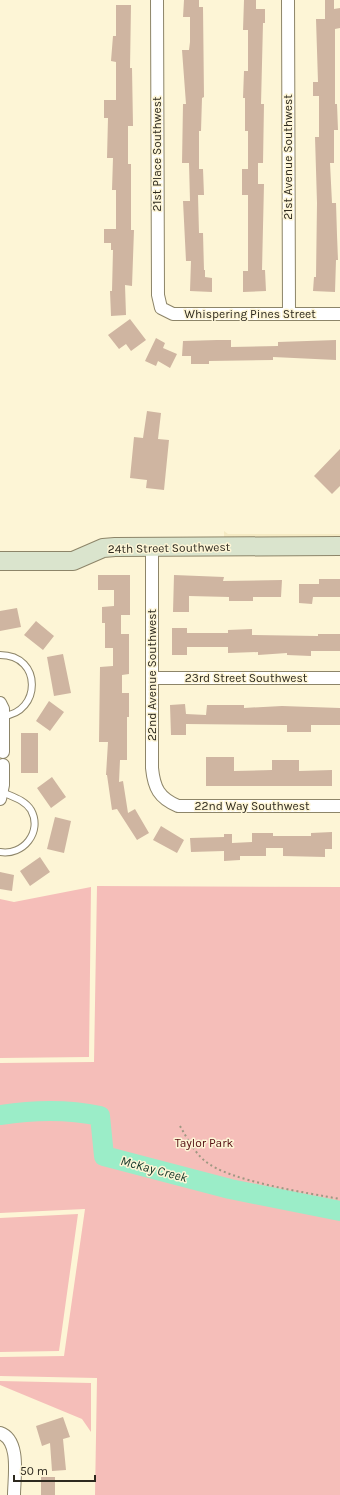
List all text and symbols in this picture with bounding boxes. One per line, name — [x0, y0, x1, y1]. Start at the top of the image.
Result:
street label: 21st Avenue Southwest — [281, 94, 295, 220]
street label: 21st Place Southwest — [150, 96, 164, 211]
street label: Whispering Pines Street — [184, 307, 316, 321]
street label: 24th Street Southwest — [108, 540, 231, 556]
street label: 22nd Avenue Southwest — [145, 609, 159, 741]
street label: 23rd Street Southwest — [185, 671, 308, 685]
street label: 22nd Way Southwest — [194, 799, 310, 813]
park label: Taylor Park — [175, 1136, 234, 1150]
water label: McKay Creek — [119, 1153, 189, 1185]
scale bar — [14, 1457, 95, 1483]
text: 50 m — [20, 1464, 48, 1478]

